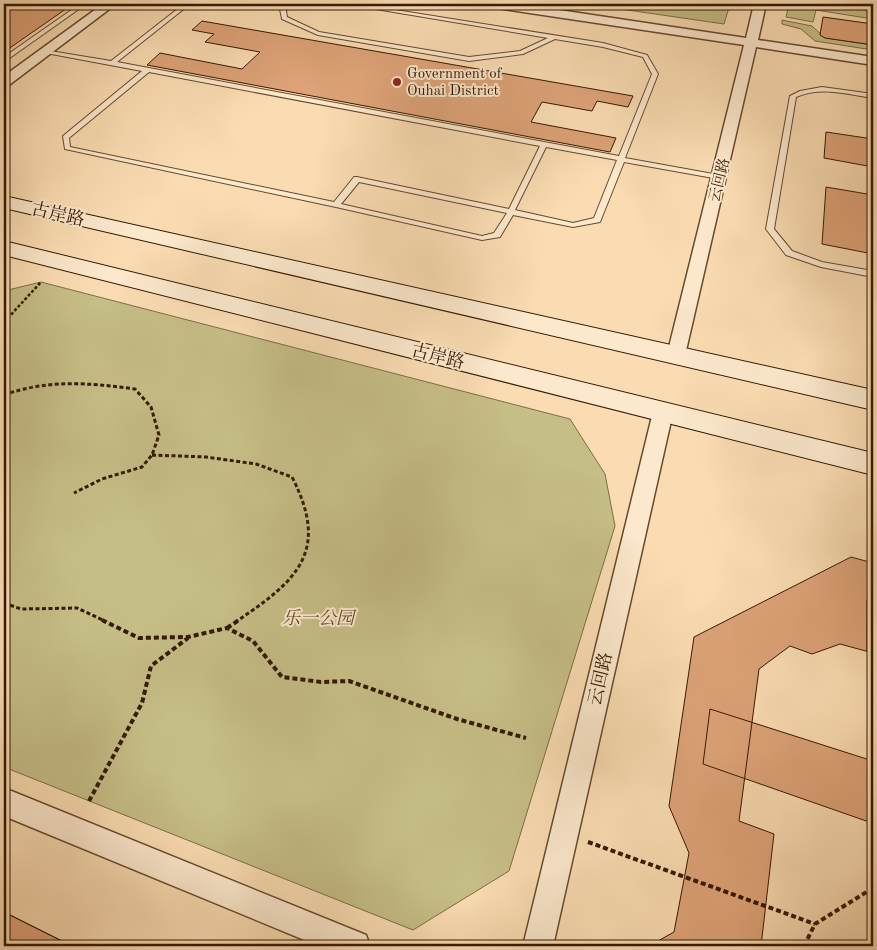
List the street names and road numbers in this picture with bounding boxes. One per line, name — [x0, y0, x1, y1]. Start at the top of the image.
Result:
street label: 云回路 — [706, 156, 733, 204]
street label: 古岸路 — [29, 198, 87, 230]
street label: 古岸路 — [409, 340, 467, 372]
street label: 云回路 — [584, 650, 616, 708]

